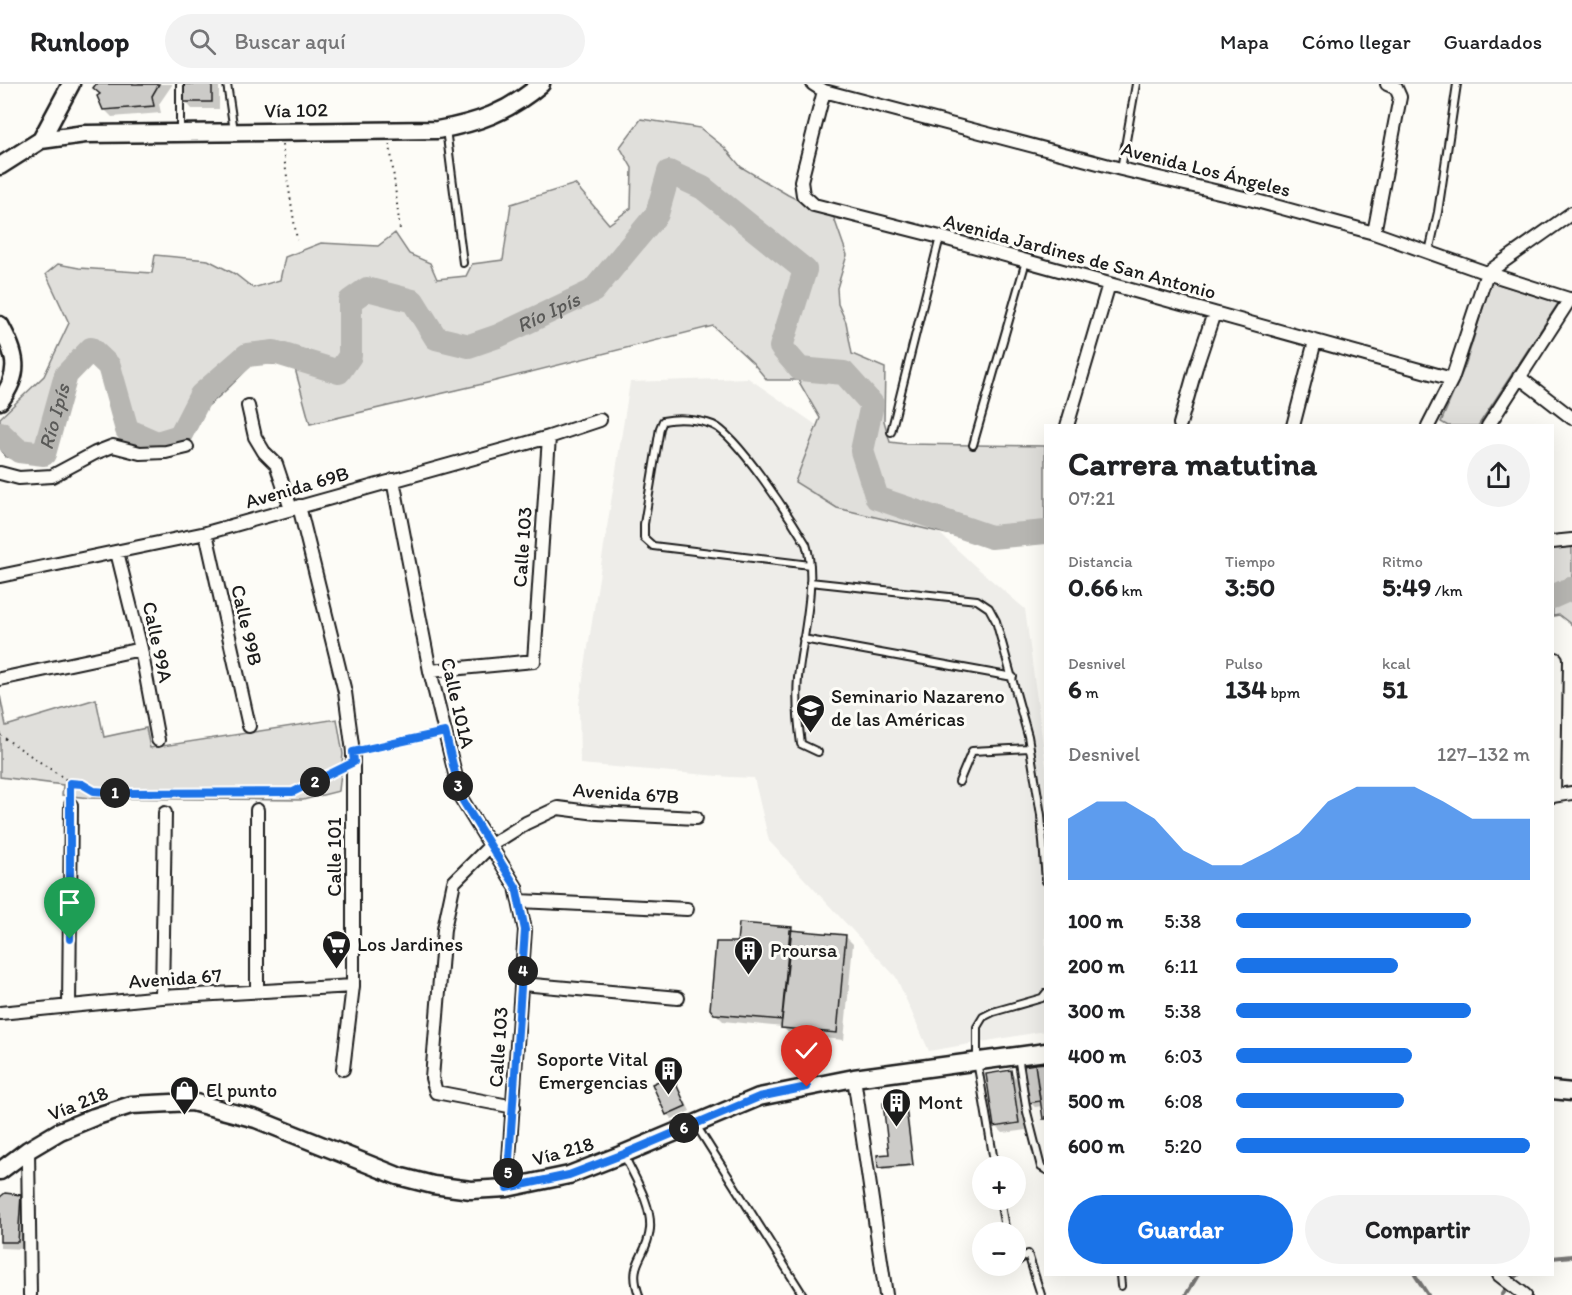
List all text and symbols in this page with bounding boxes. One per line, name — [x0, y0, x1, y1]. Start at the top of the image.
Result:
search box — [165, 14, 585, 68]
text: Runloop — [30, 24, 129, 58]
icon: search — [186, 25, 219, 58]
text: Buscar aquí — [234, 28, 346, 55]
text: Mapa — [1220, 29, 1269, 54]
text: Cómo llegar — [1302, 29, 1411, 54]
text: Guardados — [1444, 29, 1542, 54]
street label: Vía 102 — [264, 97, 329, 123]
street label: Avenida Los Ángeles — [1119, 136, 1293, 202]
street label: Avenida Jardines de San Antonio — [941, 208, 1219, 304]
water label: Río Ipís — [512, 285, 585, 338]
water label: Río Ipís — [33, 379, 75, 452]
text: Carrera matutina — [1068, 444, 1317, 483]
button: share — [1467, 444, 1530, 507]
street label: Avenida 69B — [242, 461, 352, 513]
text: 07:21 — [1068, 486, 1115, 510]
street label: Calle 103 — [507, 506, 537, 588]
text: Distancia — [1068, 552, 1133, 571]
text: Tiempo — [1225, 552, 1275, 571]
text: Ritmo — [1382, 552, 1423, 571]
text: 0.66 — [1068, 571, 1118, 603]
text: 3:50 — [1225, 571, 1275, 603]
text: 5:49 — [1382, 571, 1431, 603]
text: km — [1118, 581, 1143, 600]
text: /km — [1431, 581, 1463, 600]
street label: Calle 99B — [226, 582, 268, 668]
street label: Calle 99A — [138, 599, 178, 685]
text: Desnivel — [1068, 654, 1126, 673]
text: Pulso — [1225, 654, 1263, 673]
text: kcal — [1382, 654, 1410, 673]
street label: Calle 101A — [436, 655, 480, 751]
text: 6 — [1068, 673, 1082, 705]
text: 134 — [1225, 673, 1267, 705]
text: 51 — [1382, 673, 1408, 705]
text: m — [1082, 683, 1099, 702]
text: bpm — [1267, 683, 1300, 702]
place label: Seminario Nazareno de las Américas — [831, 684, 1005, 731]
school or university icon: Seminario Nazareno de las Américas — [794, 692, 826, 734]
text: Desnivel — [1068, 742, 1140, 766]
text: 127–132 m — [1437, 742, 1530, 766]
pin: 2 — [300, 767, 330, 797]
pin: 3 — [443, 771, 473, 801]
text: 2 — [311, 772, 319, 791]
text: 3 — [454, 776, 462, 795]
street label: Avenida 67B — [572, 777, 680, 809]
pin: 1 — [100, 778, 130, 808]
text: 1 — [111, 783, 119, 802]
street label: Calle 101 — [322, 817, 346, 897]
pin — [44, 877, 95, 939]
icon: arrive — [53, 886, 86, 919]
text: 100 m — [1068, 909, 1123, 933]
text: 5:38 — [1164, 909, 1201, 933]
supermarket icon: Los Jardines — [320, 928, 352, 970]
place label: Los Jardines — [357, 932, 463, 956]
building icon: Proursa — [733, 934, 765, 976]
place label: Proursa — [770, 938, 838, 962]
text: 200 m — [1068, 954, 1124, 978]
text: 6:11 — [1164, 954, 1198, 978]
pin: 4 — [508, 956, 538, 986]
text: 4 — [518, 961, 528, 980]
street label: Avenida 67 — [128, 963, 222, 993]
text: 300 m — [1068, 999, 1125, 1023]
text: 5:38 — [1164, 999, 1201, 1023]
street label: Calle 103 — [483, 1006, 513, 1088]
pin — [781, 1025, 832, 1087]
icon: check — [790, 1034, 823, 1067]
text: 400 m — [1068, 1044, 1126, 1068]
text: 6:03 — [1164, 1044, 1203, 1068]
place label: Soporte Vital Emergencias — [537, 1047, 648, 1094]
building icon: Soporte Vital Emergencias — [653, 1054, 685, 1096]
shop icon: El punto — [169, 1074, 201, 1116]
place label: El punto — [206, 1078, 277, 1102]
street label: Vía 218 — [44, 1080, 112, 1126]
building icon: Mont — [881, 1086, 913, 1128]
text: 500 m — [1068, 1089, 1124, 1113]
text: 6:08 — [1164, 1089, 1203, 1113]
place label: Mont — [918, 1090, 963, 1114]
pin: 6 — [669, 1113, 699, 1143]
text: 6 — [680, 1118, 688, 1137]
street label: Vía 218 — [530, 1131, 596, 1171]
text: 600 m — [1068, 1134, 1125, 1158]
text: 5:20 — [1164, 1134, 1202, 1158]
map controls — [972, 1156, 1026, 1276]
button: + — [972, 1156, 1026, 1210]
pin: 5 — [493, 1158, 523, 1188]
text: 5 — [504, 1163, 512, 1182]
button: Guardar — [1068, 1195, 1293, 1264]
button: Compartir — [1305, 1195, 1530, 1264]
button: − — [972, 1222, 1026, 1276]

